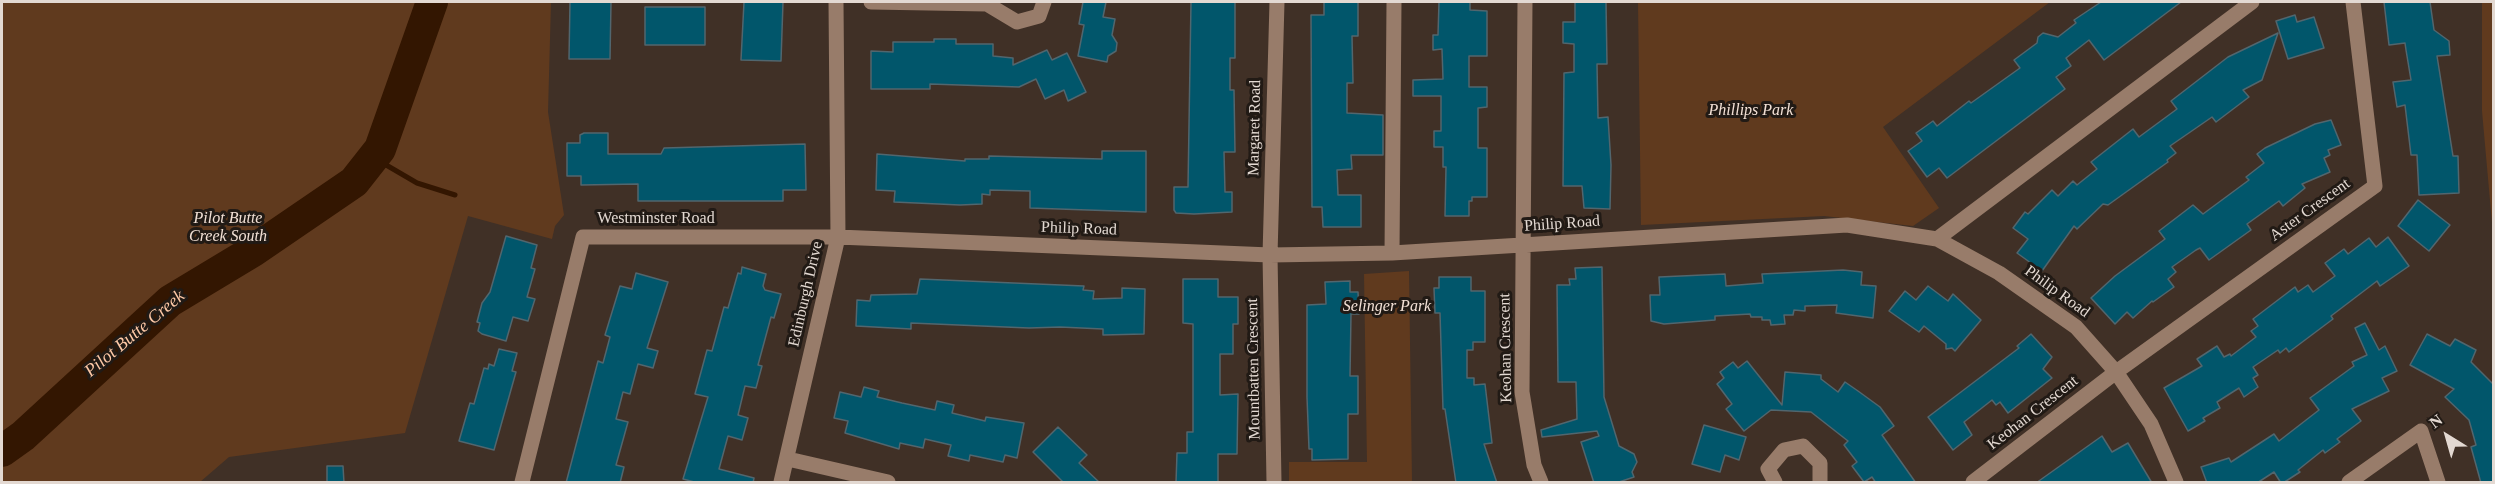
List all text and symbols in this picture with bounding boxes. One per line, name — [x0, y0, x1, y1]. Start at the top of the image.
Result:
street label: Margaret Road — [1245, 80, 1265, 176]
park label: Phillips Park — [1709, 101, 1793, 121]
street label: Aster Crescent — [2266, 174, 2354, 246]
park label: Pilot Butte Creek South — [189, 209, 267, 247]
street label: Westminster Road — [597, 209, 715, 229]
street label: Philip Road — [1523, 212, 1601, 236]
street label: Philip Road — [1041, 218, 1117, 240]
street label: Edinburgh Drive — [785, 239, 827, 349]
street label: Philip Road — [2021, 262, 2093, 322]
water label: Pilot Butte Creek — [80, 286, 190, 382]
street label: Keohan Crescent — [1495, 293, 1517, 403]
park label: Selinger Park — [1343, 297, 1431, 317]
street label: Mountbatten Crescent — [1243, 298, 1265, 440]
street label: Keohan Crescent — [1984, 372, 2082, 454]
north arrow — [2417, 406, 2477, 466]
text: N — [2426, 411, 2446, 431]

